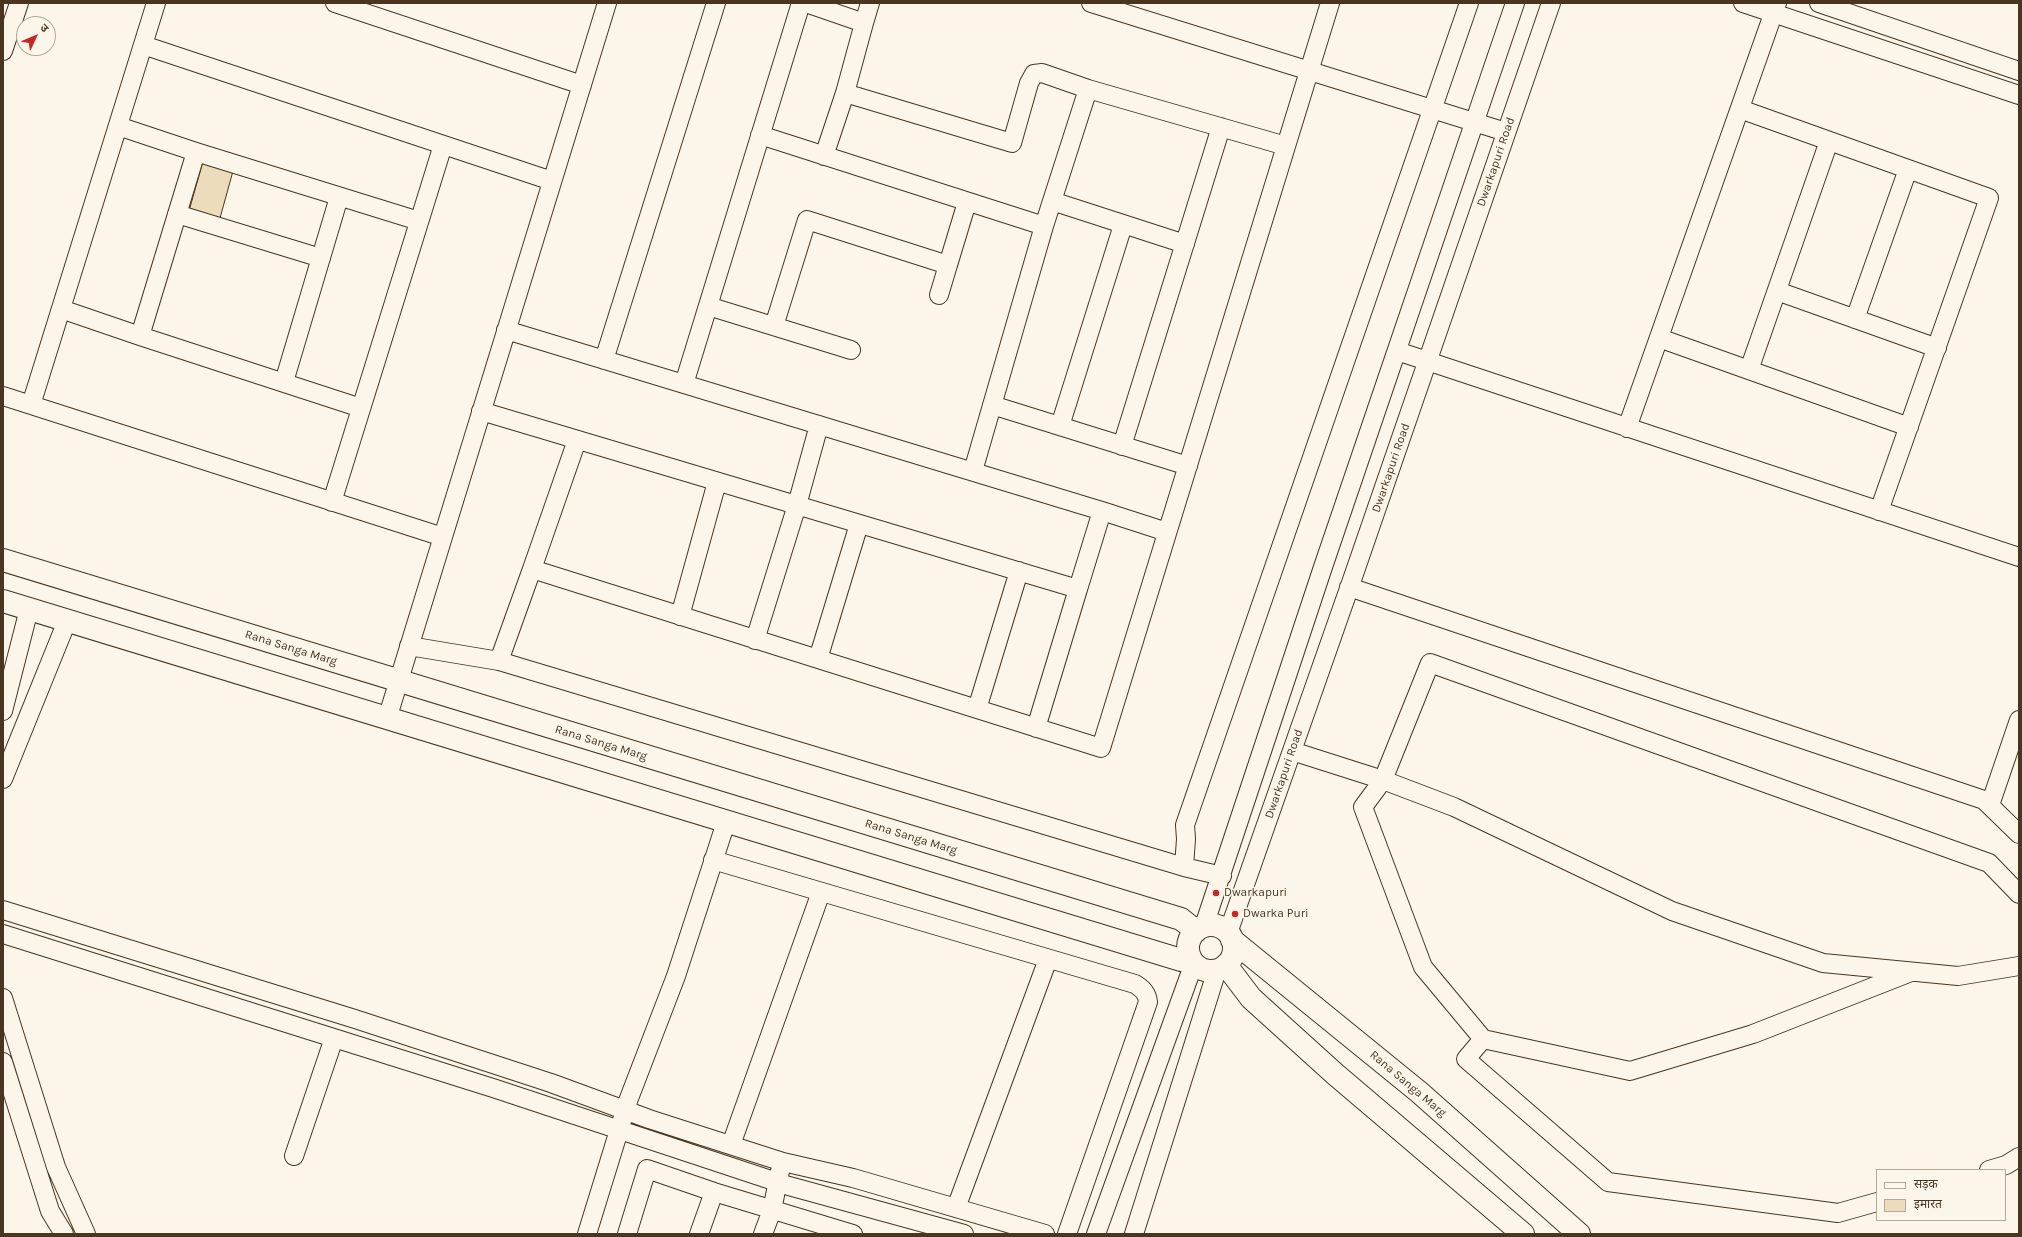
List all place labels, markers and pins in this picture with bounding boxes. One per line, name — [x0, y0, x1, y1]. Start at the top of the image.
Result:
place label: Dwarkapuri — [1224, 886, 1287, 900]
marker: Dwarkapuri — [1211, 888, 1221, 898]
place label: Dwarka Puri — [1243, 907, 1309, 921]
marker: Dwarka Puri — [1230, 909, 1240, 919]

